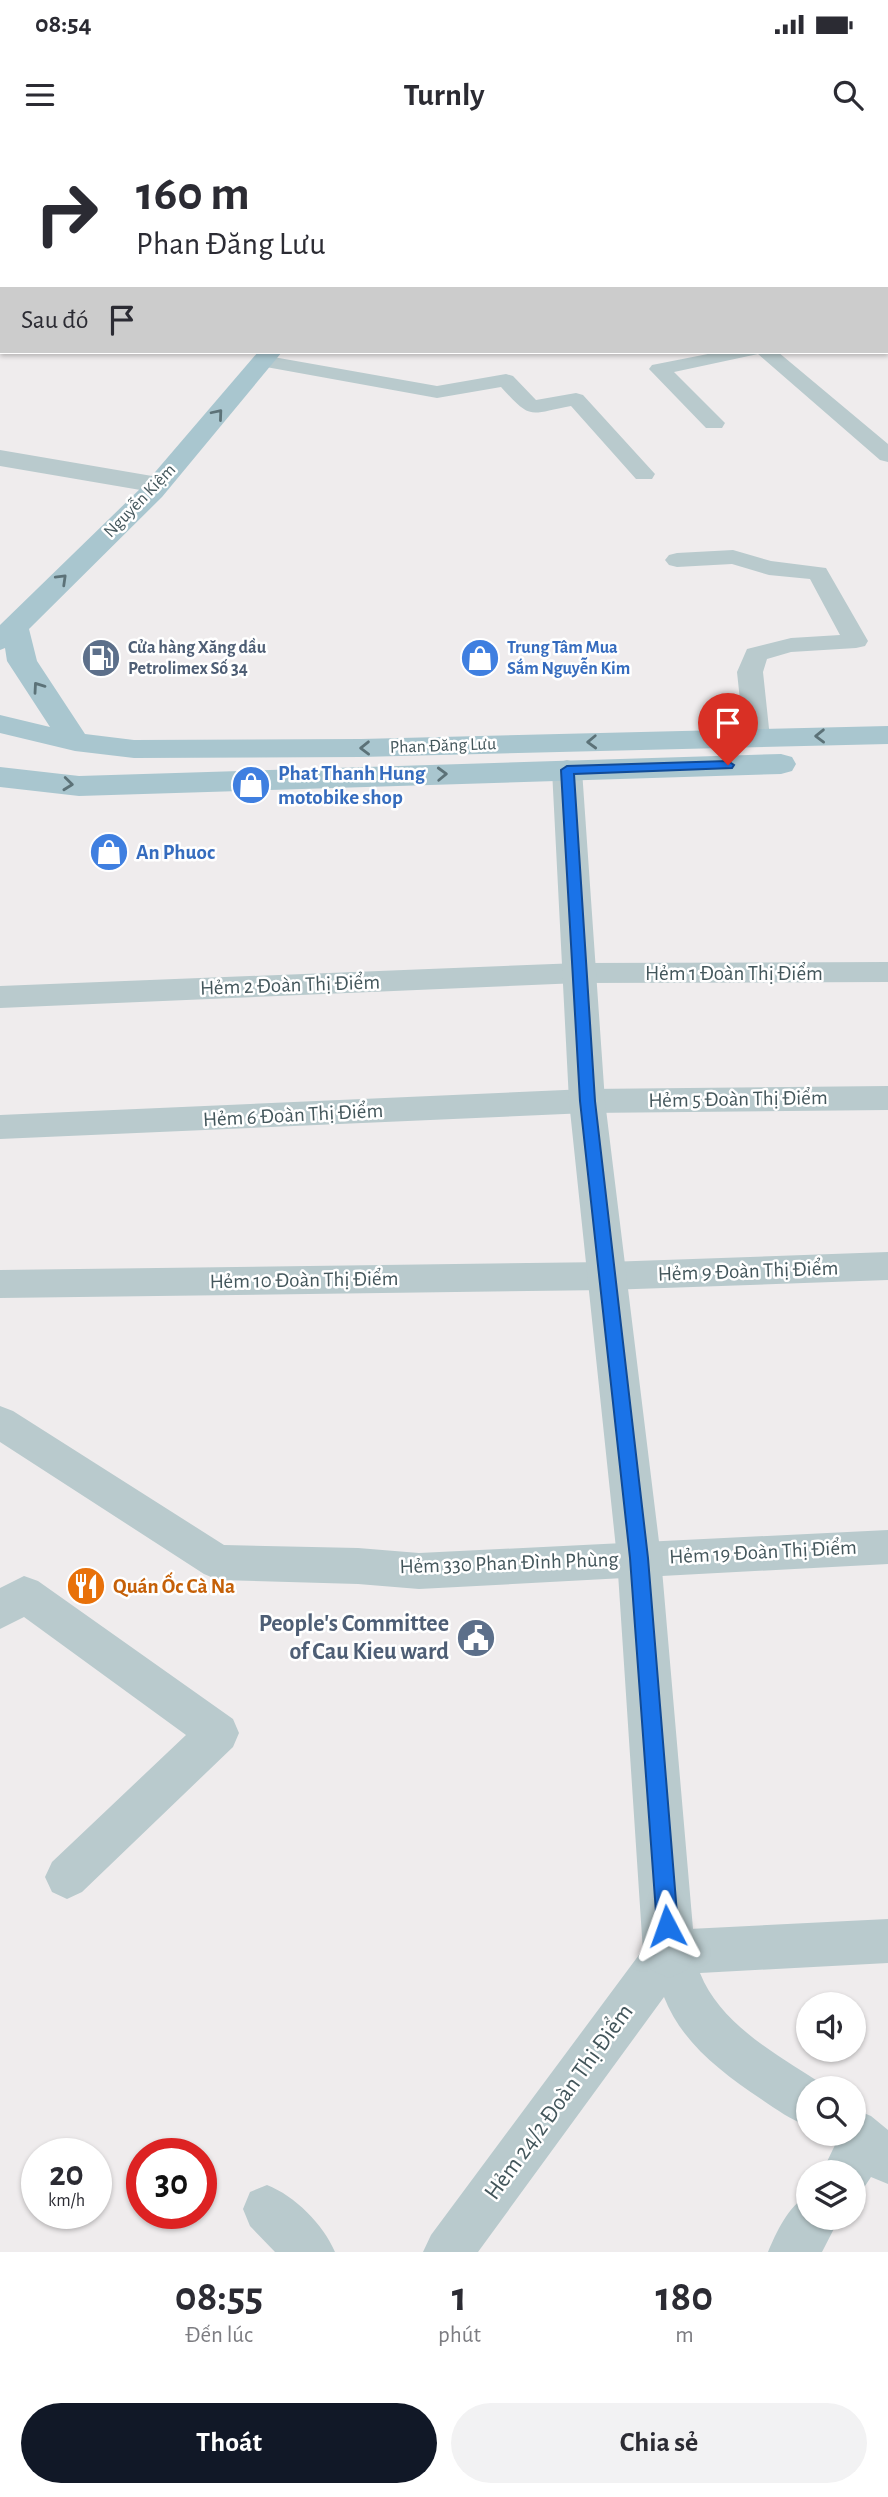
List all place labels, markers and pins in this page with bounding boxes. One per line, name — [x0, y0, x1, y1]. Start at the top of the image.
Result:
fuel station icon: Cửa hàng Xăng dầu Petrolimex Số 34 — [80, 637, 122, 679]
place label: Cửa hàng Xăng dầu Petrolimex Số 34 — [128, 637, 267, 678]
shop icon: Trung Tâm Mua Sắm Nguyễn Kim — [459, 637, 501, 679]
place label: Trung Tâm Mua Sắm Nguyễn Kim — [507, 639, 630, 678]
pin — [698, 693, 758, 765]
place label: Phat Thanh Hung motobike shop — [278, 763, 426, 808]
shop icon: Phat Thanh Hung motobike shop — [230, 764, 272, 806]
shop icon: An Phuoc — [88, 831, 130, 873]
place label: An Phuoc — [136, 842, 215, 863]
restaurant icon: Quán Ốc Cà Na — [65, 1565, 107, 1607]
place label: Quán Ốc Cà Na — [113, 1572, 235, 1598]
place label: People's Committee of Cau Kieu ward — [259, 1612, 449, 1664]
public building icon: People's Committee of Cau Kieu ward — [455, 1617, 497, 1659]

